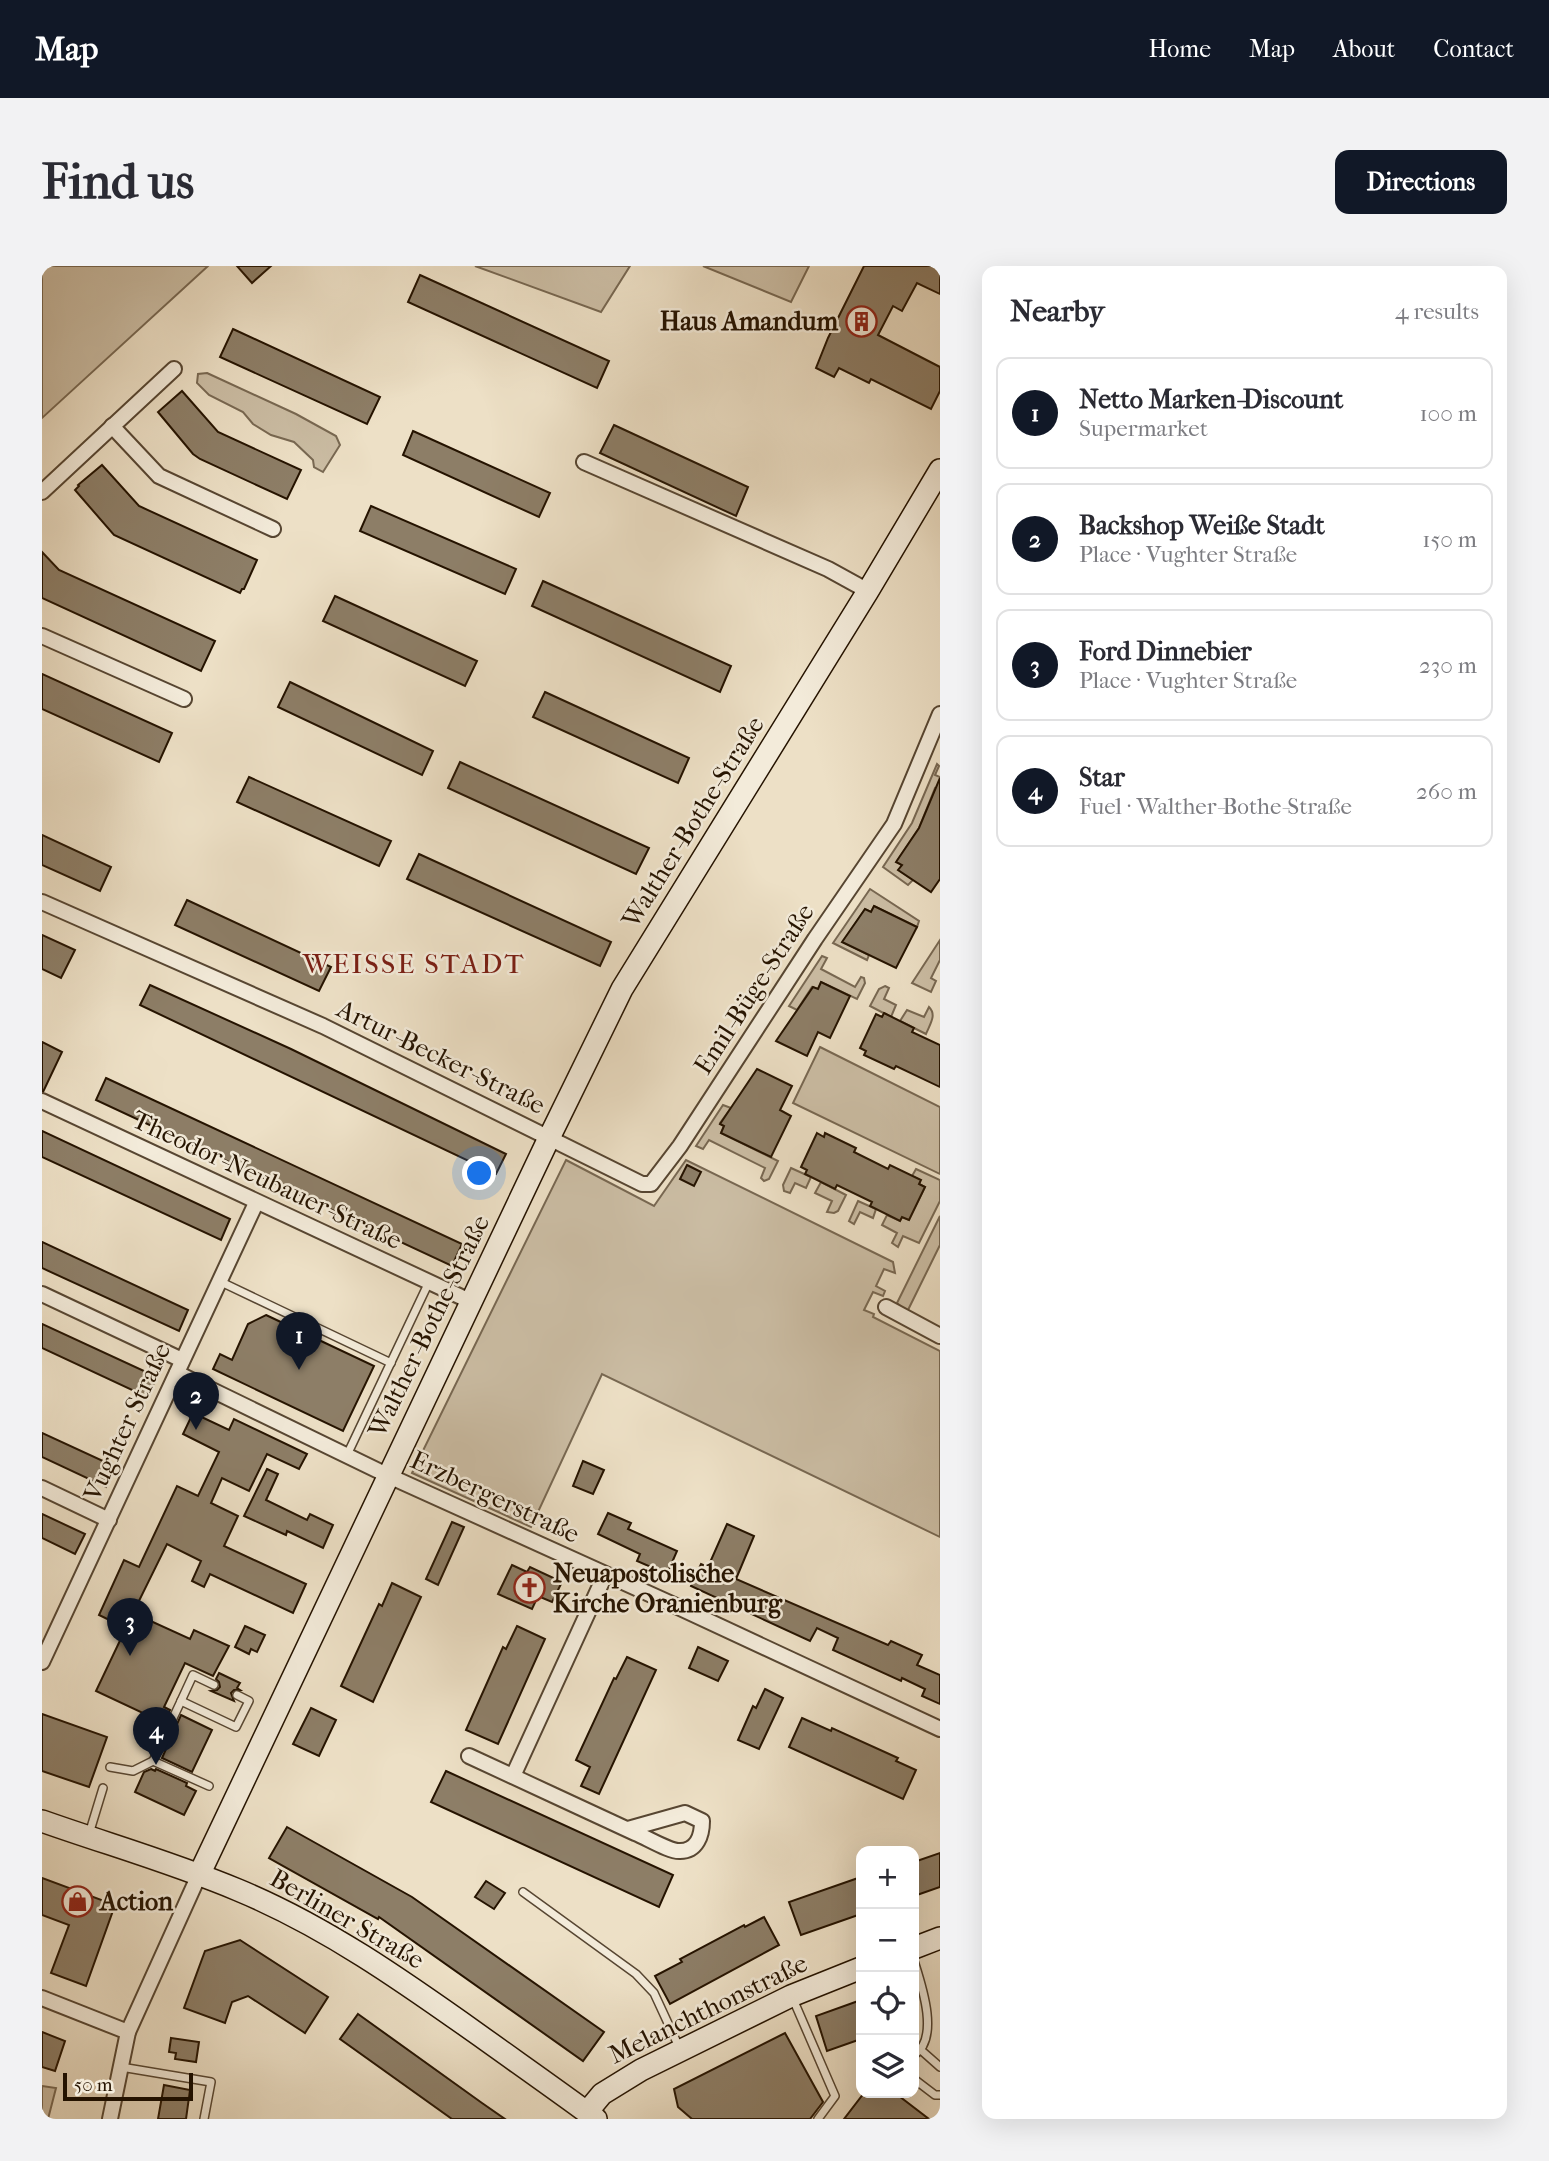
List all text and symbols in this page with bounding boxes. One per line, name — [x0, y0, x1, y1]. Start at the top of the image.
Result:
text: Map — [35, 30, 98, 69]
text: Home — [1149, 35, 1211, 63]
text: Map — [1249, 35, 1295, 63]
text: About — [1333, 35, 1395, 63]
text: Contact — [1433, 35, 1514, 63]
button: Directions — [1335, 150, 1507, 214]
text: Find us — [42, 153, 194, 211]
text: Nearby — [1010, 294, 1105, 329]
text: 4 results — [1395, 298, 1479, 325]
building icon: Haus Amandum — [844, 304, 878, 338]
place label: Haus Amandum — [660, 306, 838, 337]
text: Netto Marken-Discount — [1079, 384, 1343, 415]
text: 1 — [1031, 400, 1039, 427]
text: 100 m — [1419, 400, 1477, 427]
text: Supermarket — [1079, 415, 1208, 442]
text: Backshop Weiße Stadt — [1079, 510, 1325, 541]
text: 2 — [1029, 526, 1041, 553]
text: 150 m — [1422, 526, 1477, 553]
text: Place · Vughter Straße — [1079, 541, 1297, 568]
text: Ford Dinnebier — [1079, 636, 1252, 667]
text: 3 — [1030, 652, 1040, 679]
text: 230 m — [1419, 652, 1477, 679]
text: Place · Vughter Straße — [1079, 667, 1297, 694]
street label: Walther-Bothe-Straße — [615, 710, 771, 934]
text: Star — [1079, 762, 1125, 793]
text: 4 — [1028, 778, 1042, 805]
text: 260 m — [1416, 778, 1477, 805]
text: Fuel · Walther-Bothe-Straße — [1079, 793, 1352, 820]
street label: Emil-Büge-Straße — [687, 898, 821, 1080]
district label: WEISSE STADT — [302, 947, 525, 980]
street label: Artur-Becker-Straße — [331, 993, 550, 1121]
street label: Theodor-Neubauer-Straße — [127, 1104, 407, 1256]
your location — [462, 1156, 496, 1190]
street label: Walther-Bothe-Straße — [361, 1210, 496, 1443]
pin: 1 — [276, 1312, 322, 1370]
street label: Vughter Straße — [76, 1338, 177, 1507]
pin: 2 — [173, 1372, 219, 1430]
street label: Erzbergerstraße — [406, 1444, 584, 1550]
place label: Neuapostolische Kirche Oranienburg — [553, 1558, 783, 1619]
church icon: Neuapostolische Kirche Oranienburg — [513, 1571, 547, 1605]
pin: 3 — [107, 1598, 153, 1656]
pin: 4 — [133, 1707, 179, 1765]
map controls — [856, 1846, 919, 2098]
button: + — [856, 1846, 919, 1909]
street label: Berliner Straße — [264, 1862, 430, 1976]
shop icon: Action — [60, 1884, 94, 1918]
place label: Action — [98, 1886, 174, 1917]
button: − — [856, 1909, 919, 1972]
street label: Melanchthonstraße — [604, 1947, 812, 2071]
button: locate — [856, 1972, 919, 2035]
button: layers — [856, 2035, 919, 2098]
scale bar — [63, 2070, 192, 2102]
text: 50 m — [74, 2074, 113, 2096]

